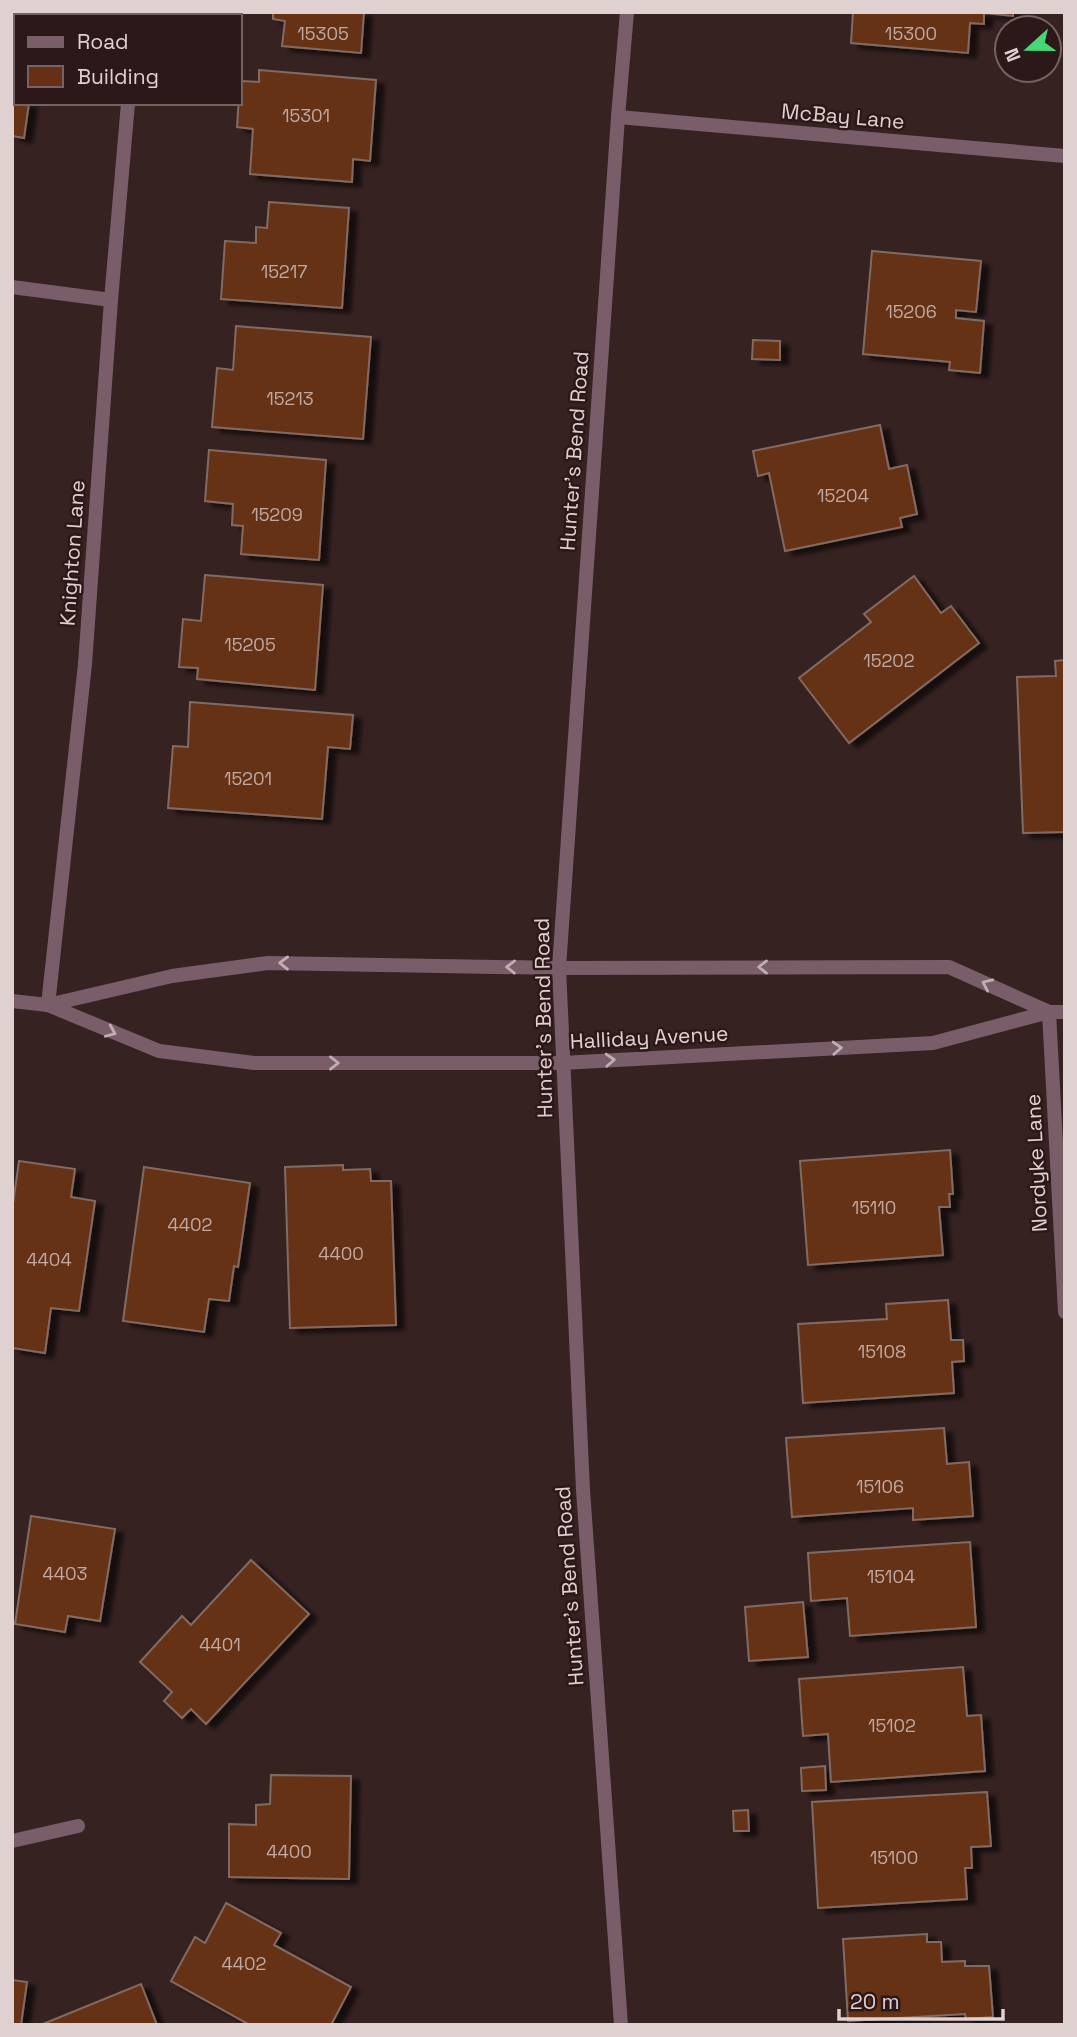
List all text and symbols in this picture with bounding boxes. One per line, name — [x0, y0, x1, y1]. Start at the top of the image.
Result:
legend — [14, 14, 242, 105]
north arrow — [993, 14, 1063, 84]
house number: 15305 — [297, 22, 349, 45]
house number: 15300 — [885, 22, 937, 45]
text: Road — [77, 28, 129, 55]
text: N — [999, 44, 1027, 65]
text: Building — [77, 63, 159, 90]
street label: McBay Lane — [780, 97, 906, 135]
house number: 15301 — [282, 104, 330, 127]
house number: 15217 — [261, 260, 307, 283]
house number: 15206 — [885, 300, 937, 323]
street label: Hunter's Bend Road — [554, 350, 594, 552]
house number: 15213 — [266, 387, 314, 410]
street label: Knighton Lane — [53, 479, 91, 627]
house number: 15204 — [817, 484, 869, 507]
house number: 15209 — [251, 503, 303, 526]
house number: 15205 — [224, 633, 276, 656]
house number: 15202 — [863, 649, 915, 672]
house number: 15201 — [224, 767, 272, 790]
street label: Hunter's Bend Road — [528, 918, 558, 1118]
one-way arrow — [278, 955, 288, 971]
one-way arrow — [505, 960, 516, 975]
one-way arrow — [757, 960, 768, 975]
one-way arrow — [982, 978, 994, 992]
street label: Halliday Avenue — [569, 1019, 729, 1055]
one-way arrow — [104, 1023, 116, 1037]
one-way arrow — [832, 1041, 843, 1056]
one-way arrow — [605, 1053, 616, 1068]
one-way arrow — [329, 1055, 339, 1071]
street label: Nordyke Lane — [1019, 1093, 1053, 1233]
house number: 15110 — [852, 1196, 896, 1219]
house number: 4402 — [168, 1213, 212, 1236]
house number: 4400 — [318, 1242, 364, 1265]
house number: 4404 — [26, 1248, 72, 1271]
house number: 15108 — [858, 1340, 906, 1363]
house number: 15106 — [856, 1475, 904, 1498]
street label: Hunter's Bend Road — [549, 1485, 589, 1687]
house number: 4403 — [43, 1562, 87, 1585]
house number: 15104 — [867, 1565, 915, 1588]
house number: 4401 — [199, 1633, 241, 1656]
house number: 15102 — [868, 1714, 916, 1737]
house number: 4400 — [266, 1840, 312, 1863]
house number: 15100 — [870, 1846, 918, 1869]
house number: 4402 — [222, 1952, 266, 1975]
scale bar — [839, 1978, 1004, 2022]
text: 20 m — [850, 1988, 900, 2015]

